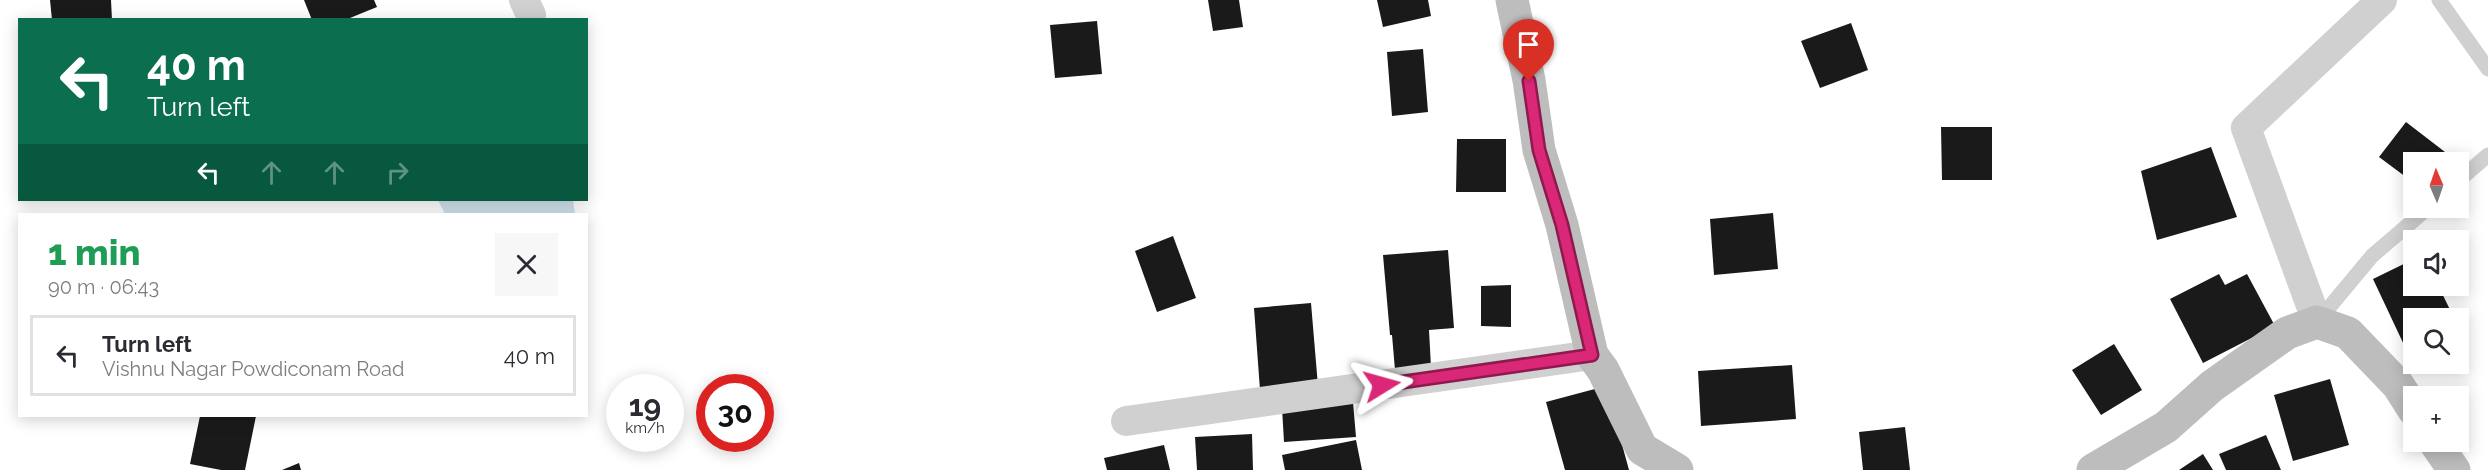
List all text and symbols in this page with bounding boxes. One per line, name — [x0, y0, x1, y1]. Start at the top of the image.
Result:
pin — [1503, 19, 1554, 81]
icon: arrive — [1512, 28, 1545, 61]
text: 40 m — [147, 41, 246, 90]
icon: left — [48, 42, 126, 120]
text: Turn left — [147, 91, 250, 122]
north arrow — [2403, 152, 2469, 218]
map controls — [2403, 152, 2469, 452]
icon: left — [192, 156, 225, 189]
icon: ahead — [255, 156, 288, 189]
icon: ahead — [318, 156, 351, 189]
icon: right — [381, 156, 414, 189]
button: sound — [2403, 230, 2469, 296]
text: 1 min — [48, 231, 140, 273]
button: close — [495, 233, 558, 296]
text: 90 m · 06:43 — [48, 275, 159, 299]
button: search — [2403, 308, 2469, 374]
text: Turn left — [102, 331, 192, 357]
icon: left — [51, 339, 84, 372]
text: 40 m — [504, 343, 555, 369]
position arrow — [1350, 353, 1414, 417]
text: Vishnu Nagar Powdiconam Road — [102, 357, 404, 381]
speed limit sign: 30 — [696, 374, 774, 452]
button: + — [2403, 386, 2469, 452]
text: 19 — [629, 388, 661, 423]
text: km/h — [625, 419, 665, 437]

